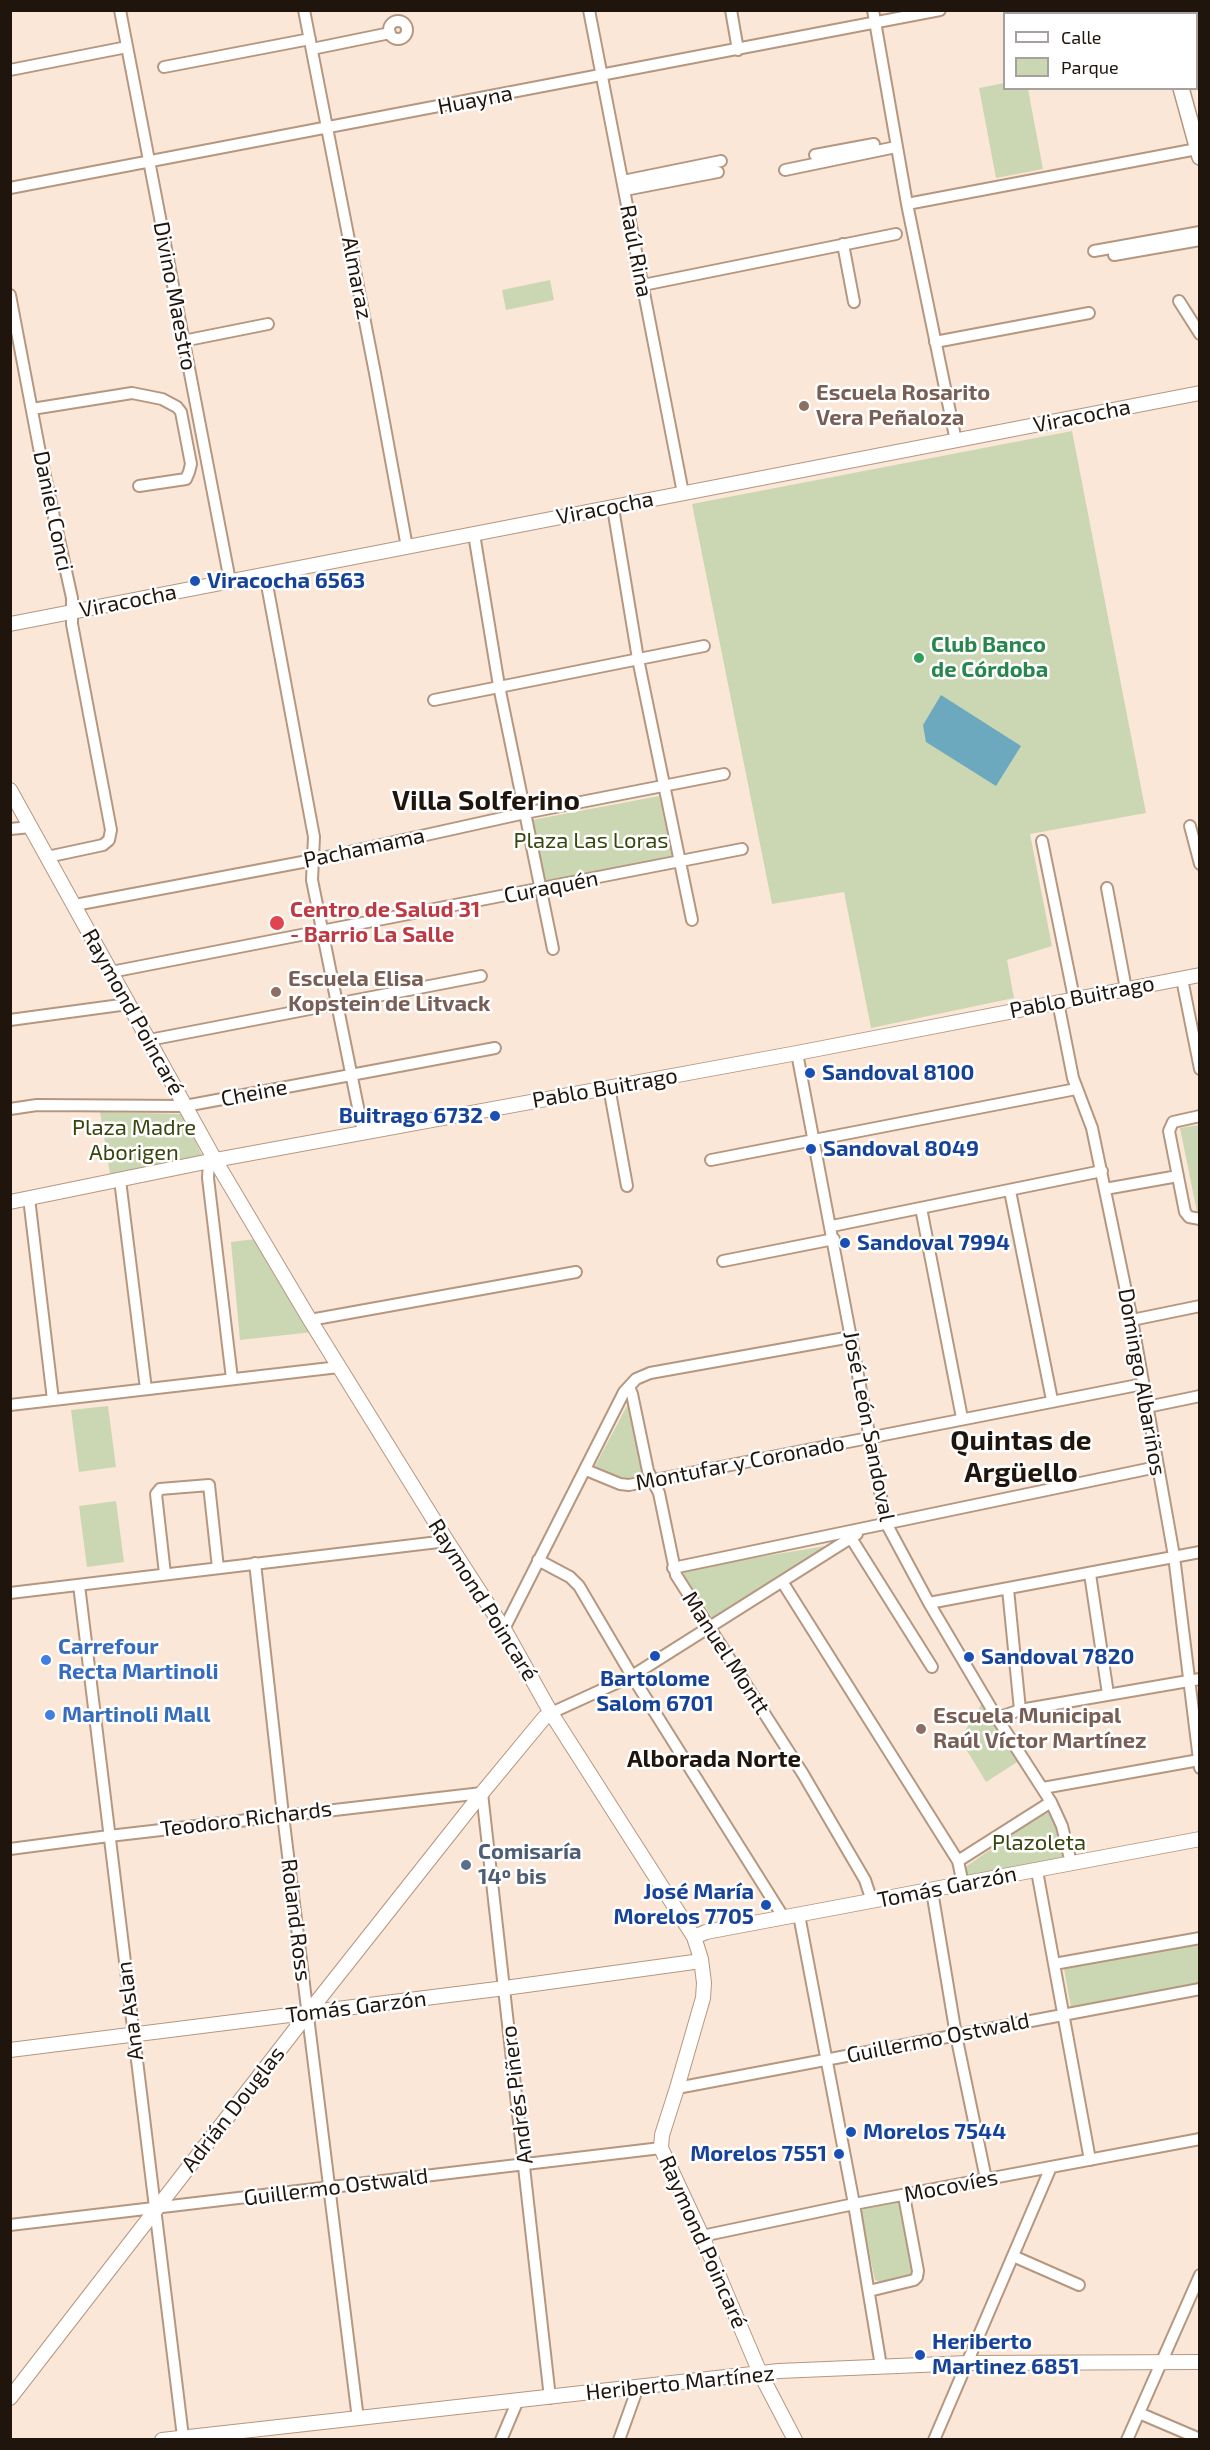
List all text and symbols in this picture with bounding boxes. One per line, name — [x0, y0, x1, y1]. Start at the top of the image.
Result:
legend — [1003, 12, 1198, 90]
text: Calle — [1061, 26, 1102, 48]
text: Parque — [1061, 56, 1119, 78]
street label: Huayna — [435, 80, 515, 120]
street label: Raúl Rina — [614, 203, 658, 299]
street label: Divino Maestro — [148, 219, 202, 373]
street label: Almaraz — [336, 234, 378, 322]
place label: Escuela Rosarito Vera Peñaloza — [816, 380, 990, 432]
street label: Viracocha — [1031, 394, 1133, 438]
marker: Escuela Rosarito Vera Peñaloza — [797, 399, 811, 413]
street label: Daniel Conci — [27, 448, 79, 574]
street label: Viracocha — [554, 486, 656, 530]
place label: Viracocha 6563 — [207, 568, 365, 594]
marker: Viracocha 6563 — [188, 574, 202, 588]
street label: Viracocha — [77, 579, 179, 623]
place label: Club Banco de Córdoba — [931, 632, 1048, 684]
marker: Club Banco de Córdoba — [912, 651, 926, 665]
district label: Villa Solferino — [392, 784, 580, 818]
street label: Pachamama — [301, 822, 427, 874]
park label: Plaza Las Loras — [513, 828, 669, 854]
street label: Curaquén — [502, 865, 600, 909]
place label: Centro de Salud 31 - Barrio La Salle — [290, 897, 480, 948]
marker: Centro de Salud 31 - Barrio La Salle — [268, 914, 286, 932]
street label: Raymond Poincaré — [76, 924, 190, 1100]
place label: Escuela Elisa Kopstein de Litvack — [288, 966, 490, 1017]
street label: Pablo Buitrago — [1007, 970, 1157, 1024]
marker: Escuela Elisa Kopstein de Litvack — [269, 985, 283, 999]
place label: Sandoval 8100 — [822, 1060, 974, 1086]
street label: Pablo Buitrago — [530, 1062, 680, 1114]
marker: Sandoval 8100 — [803, 1066, 817, 1080]
street label: Cheine — [219, 1074, 289, 1112]
place label: Buitrago 6732 — [339, 1103, 483, 1129]
marker: Buitrago 6732 — [488, 1109, 502, 1123]
park label: Plaza Madre Aborigen — [72, 1115, 196, 1166]
place label: Sandoval 8049 — [823, 1136, 979, 1162]
marker: Sandoval 8049 — [804, 1142, 818, 1156]
place label: Sandoval 7994 — [857, 1230, 1010, 1256]
marker: Sandoval 7994 — [838, 1236, 852, 1250]
street label: Domingo Albariños — [1113, 1286, 1171, 1478]
street label: José León Sandoval — [838, 1329, 900, 1523]
district label: Quintas de Argüello — [950, 1424, 1092, 1490]
street label: Montufar y Coronado — [633, 1430, 847, 1496]
street label: Raymond Poincaré — [422, 1514, 544, 1686]
street label: Manuel Montt — [676, 1587, 776, 1719]
place label: Carrefour Recta Martinoli — [58, 1634, 219, 1686]
place label: Sandoval 7820 — [981, 1644, 1134, 1670]
marker: Bartolome Salom 6701 — [648, 1649, 662, 1663]
marker: Sandoval 7820 — [962, 1650, 976, 1664]
marker: Carrefour Recta Martinoli — [39, 1653, 53, 1667]
place label: Bartolome Salom 6701 — [596, 1666, 714, 1718]
place label: Martinoli Mall — [62, 1702, 210, 1728]
place label: Escuela Municipal Raúl Víctor Martínez — [933, 1703, 1147, 1754]
marker: Martinoli Mall — [43, 1708, 57, 1722]
marker: Escuela Municipal Raúl Víctor Martínez — [914, 1722, 928, 1736]
district label: Alborada Norte — [627, 1745, 801, 1773]
street label: Teodoro Richards — [159, 1795, 333, 1843]
park label: Plazoleta — [992, 1830, 1086, 1856]
place label: Comisaría 14º bis — [478, 1839, 582, 1891]
street label: Roland Ross — [275, 1857, 317, 1983]
marker: Comisaría 14º bis — [459, 1858, 473, 1872]
street label: Tomás Garzón — [875, 1861, 1019, 1913]
place label: José María Morelos 7705 — [613, 1879, 754, 1930]
marker: José María Morelos 7705 — [759, 1898, 773, 1912]
street label: Ana Aslan — [111, 1960, 149, 2062]
street label: Tomás Garzón — [284, 1985, 428, 2029]
street label: Guillermo Ostwald — [844, 2007, 1032, 2069]
street label: Andrés Piñero — [495, 2024, 539, 2166]
street label: Adrián Douglas — [176, 2041, 290, 2177]
place label: Morelos 7544 — [863, 2119, 1006, 2145]
marker: Morelos 7544 — [844, 2125, 858, 2139]
place label: Morelos 7551 — [690, 2141, 827, 2167]
marker: Morelos 7551 — [832, 2147, 846, 2161]
street label: Raymond Poincaré — [653, 2152, 753, 2332]
street label: Guillermo Ostwald — [242, 2163, 430, 2211]
street label: Mocovíes — [902, 2164, 1000, 2208]
place label: Heriberto Martinez 6851 — [932, 2329, 1079, 2380]
marker: Heriberto Martinez 6851 — [913, 2348, 927, 2362]
street label: Heriberto Martínez — [584, 2360, 776, 2406]

